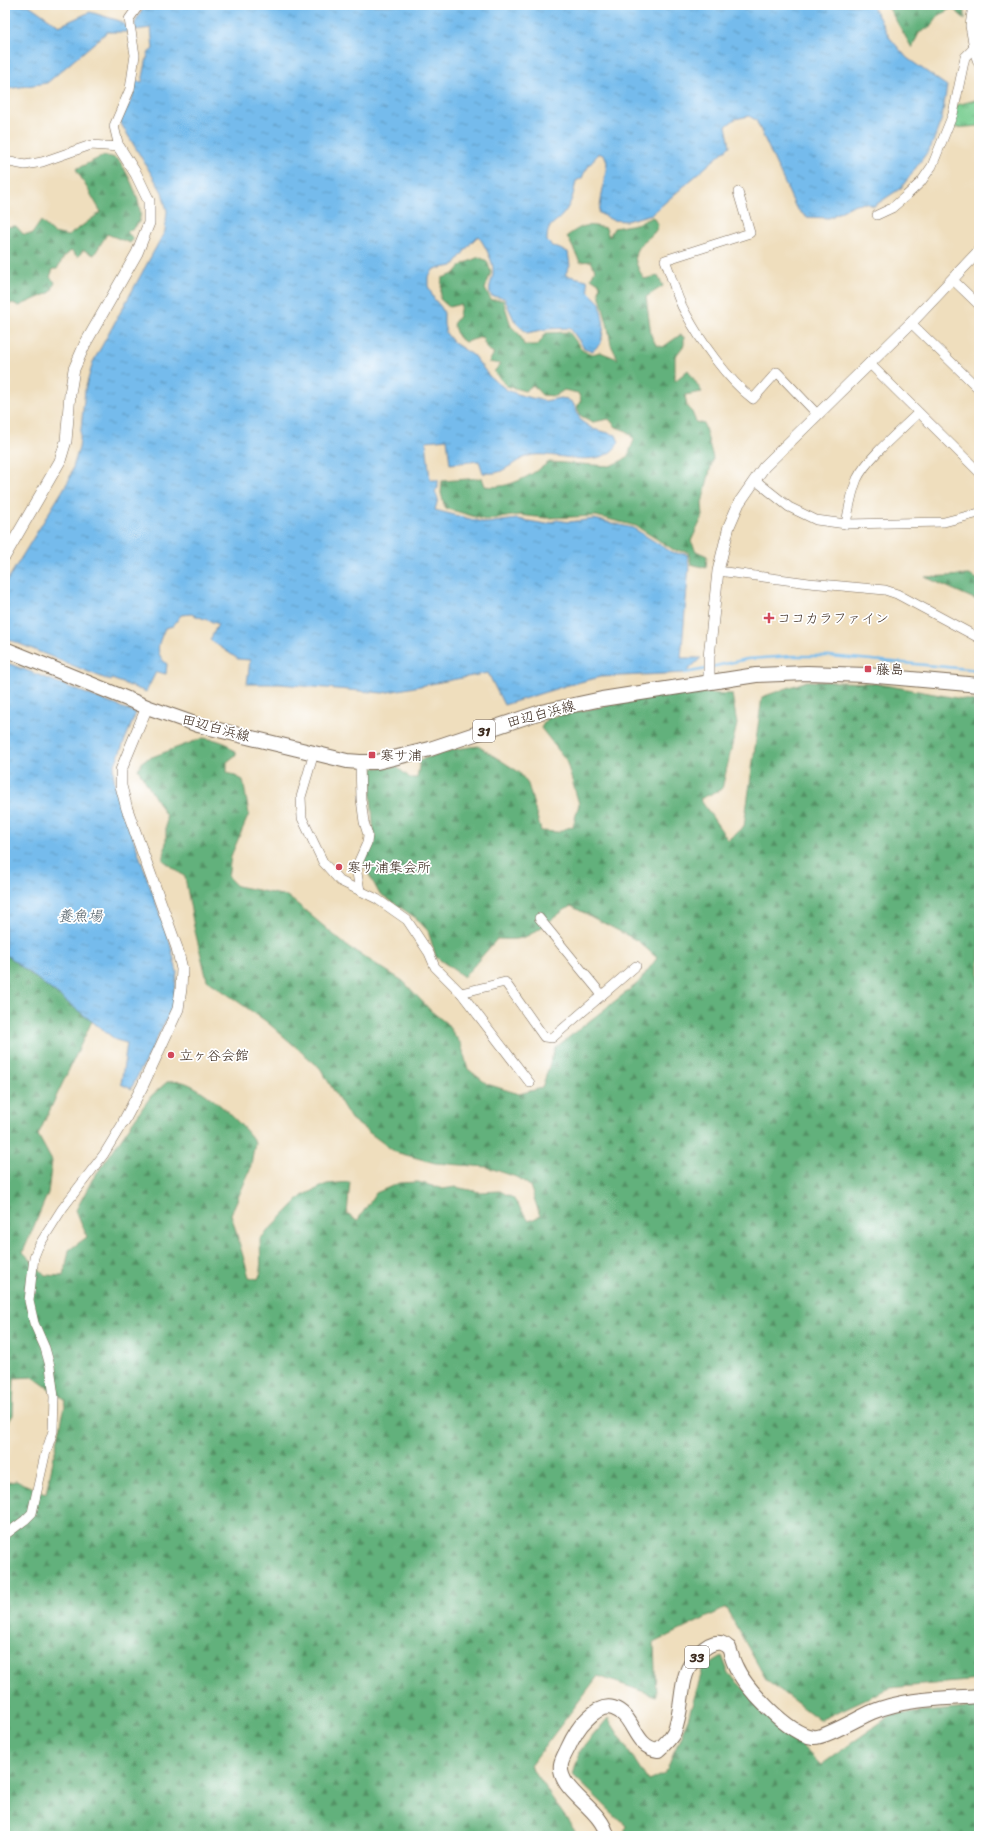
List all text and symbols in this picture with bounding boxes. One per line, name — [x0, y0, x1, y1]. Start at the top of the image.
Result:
place label: ココカラファイン — [777, 606, 889, 631]
marker: ココカラファイン — [764, 613, 774, 623]
place label: 藤島 — [876, 657, 904, 682]
marker: 藤島 — [863, 664, 873, 674]
street label: 田辺白浜線 — [504, 693, 578, 735]
street label: 田辺白浜線 — [179, 707, 253, 749]
road number: 31 — [473, 720, 495, 742]
place label: 寒サ浦 — [380, 743, 422, 768]
marker: 寒サ浦 — [367, 750, 377, 760]
place label: 寒サ浦集会所 — [347, 855, 431, 880]
marker: 寒サ浦集会所 — [334, 862, 344, 872]
water label: 養魚場 — [57, 903, 103, 929]
place label: 立ヶ谷会館 — [179, 1043, 249, 1068]
marker: 立ヶ谷会館 — [166, 1050, 176, 1060]
road number: 33 — [685, 1646, 709, 1668]

